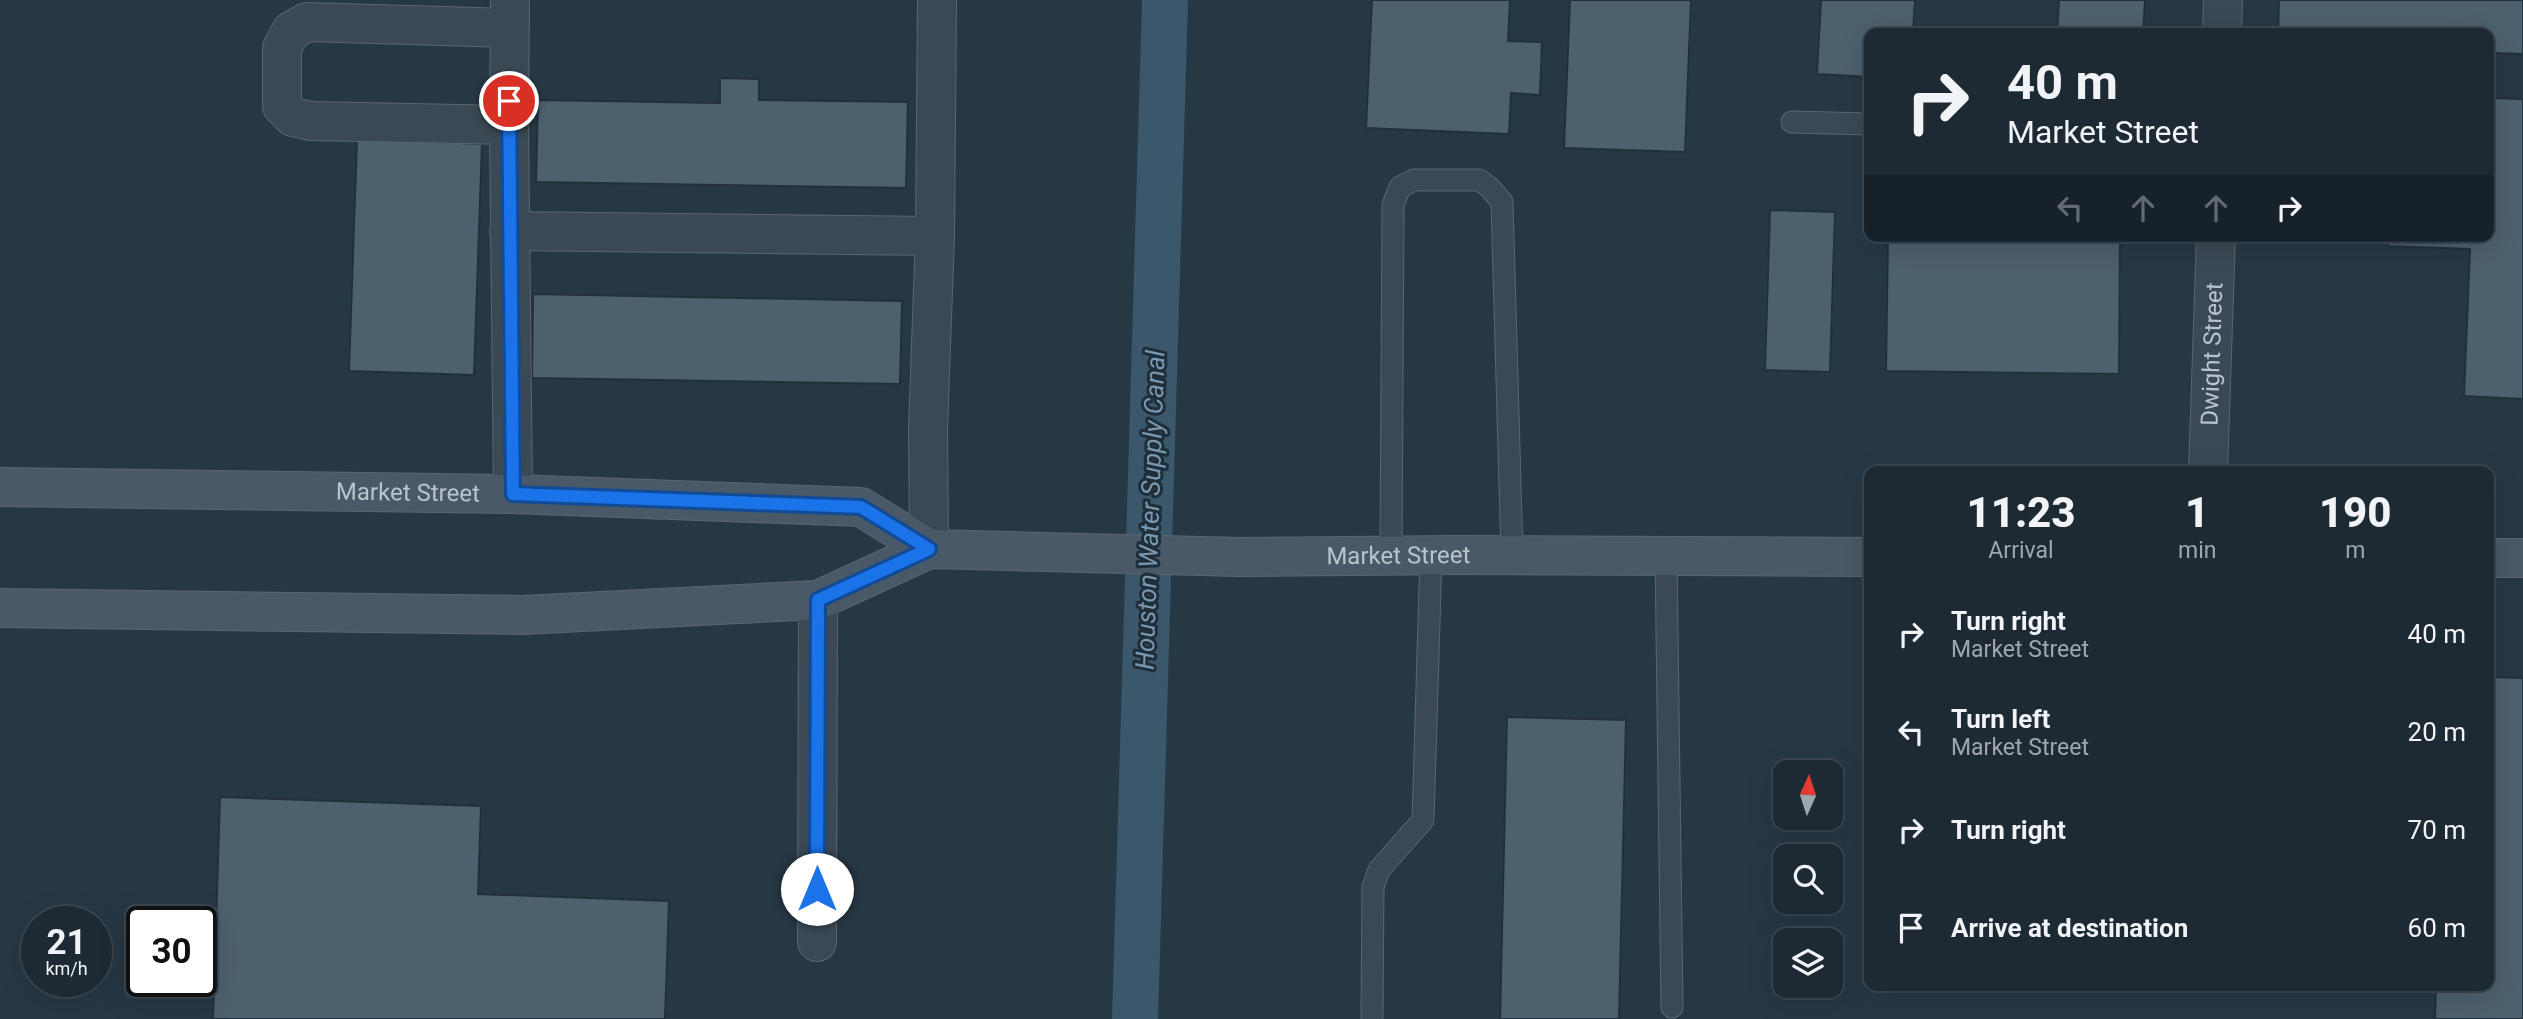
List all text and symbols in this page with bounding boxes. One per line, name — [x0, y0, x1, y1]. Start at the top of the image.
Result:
text: 40 m — [2007, 54, 2118, 111]
icon: right — [1892, 56, 1983, 147]
pin — [479, 71, 539, 131]
icon: arrive — [490, 82, 528, 120]
text: Market Street — [2007, 113, 2199, 151]
icon: left — [2051, 189, 2089, 227]
icon: ahead — [2124, 189, 2162, 227]
icon: ahead — [2197, 189, 2235, 227]
icon: right — [2270, 189, 2308, 227]
street label: Dwight Street — [2196, 282, 2228, 426]
water label: Houston Water Supply Canal — [1129, 349, 1171, 670]
street label: Market Street — [336, 478, 480, 508]
text: 11:23 — [1966, 488, 2076, 537]
text: 1 — [2185, 488, 2209, 537]
text: 190 — [2319, 488, 2392, 537]
text: Arrival — [1988, 537, 2054, 564]
text: min — [2178, 537, 2216, 564]
text: m — [2345, 537, 2365, 564]
street label: Market Street — [1326, 541, 1471, 570]
text: Turn right — [1951, 606, 2066, 636]
icon: right — [1892, 615, 1930, 653]
text: 40 m — [2408, 619, 2466, 649]
text: Market Street — [1951, 636, 2089, 663]
text: Turn left — [1951, 704, 2050, 734]
icon: left — [1892, 713, 1930, 751]
text: 20 m — [2408, 717, 2466, 747]
text: Market Street — [1951, 734, 2089, 761]
north arrow — [1773, 760, 1843, 830]
map controls — [1773, 760, 1843, 998]
icon: right — [1892, 811, 1930, 849]
text: Turn right — [1951, 815, 2066, 845]
text: 70 m — [2408, 815, 2466, 845]
button: search — [1773, 844, 1843, 914]
position arrow — [780, 852, 854, 926]
speed limit sign: 30 — [126, 906, 217, 997]
icon: arrive — [1892, 909, 1930, 947]
text: Arrive at destination — [1951, 913, 2188, 943]
text: 60 m — [2408, 913, 2466, 943]
text: 21 — [46, 922, 87, 963]
button: layers — [1773, 928, 1843, 998]
text: km/h — [45, 958, 88, 979]

